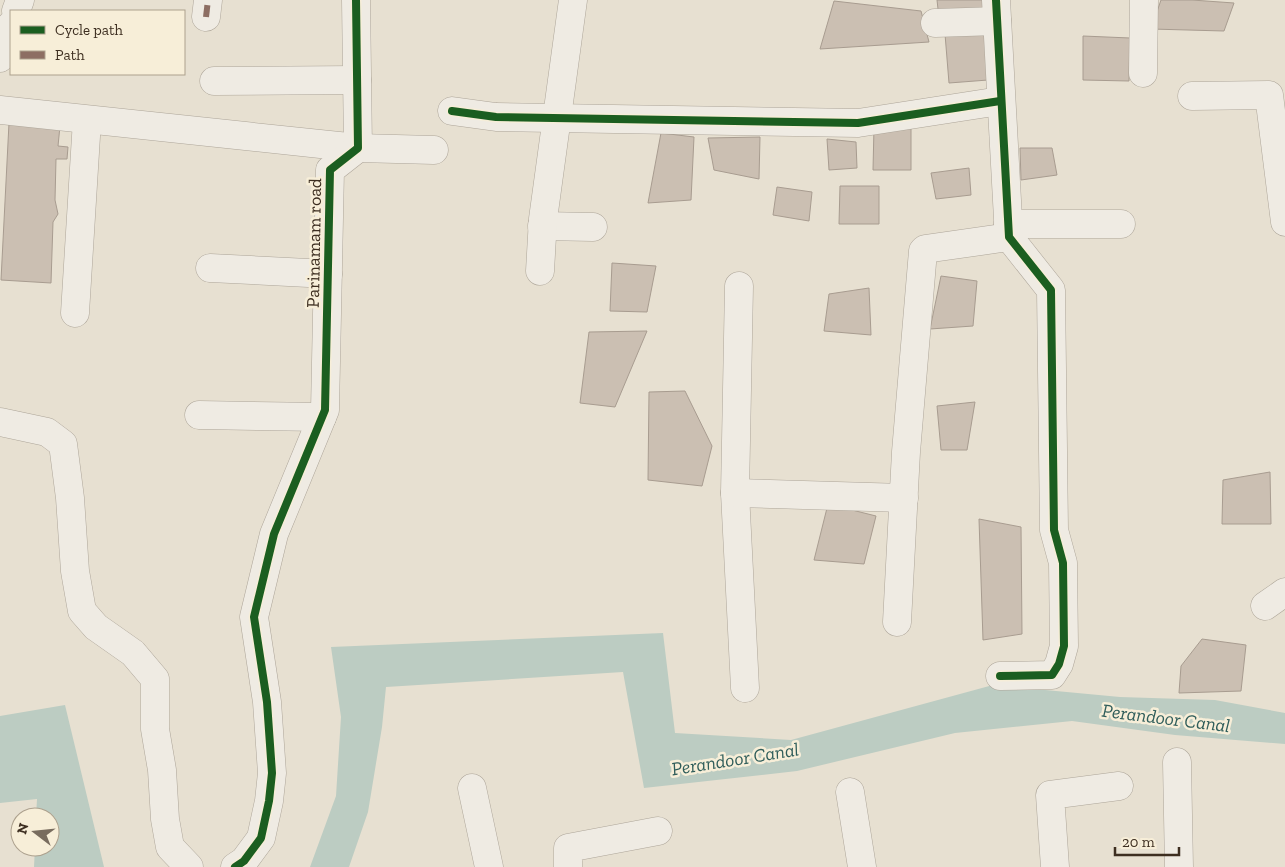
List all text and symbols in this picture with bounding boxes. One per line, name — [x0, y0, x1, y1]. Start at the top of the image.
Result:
legend — [10, 10, 185, 75]
text: Cycle path — [55, 21, 124, 39]
text: Path — [55, 46, 85, 64]
street label: Parinamam road — [302, 178, 326, 308]
water label: Perandoor Canal — [1101, 699, 1231, 737]
water label: Perandoor Canal — [670, 738, 800, 780]
north arrow — [10, 807, 60, 857]
text: N — [13, 821, 33, 836]
scale bar — [1115, 824, 1179, 856]
text: 20 m — [1122, 833, 1155, 851]

